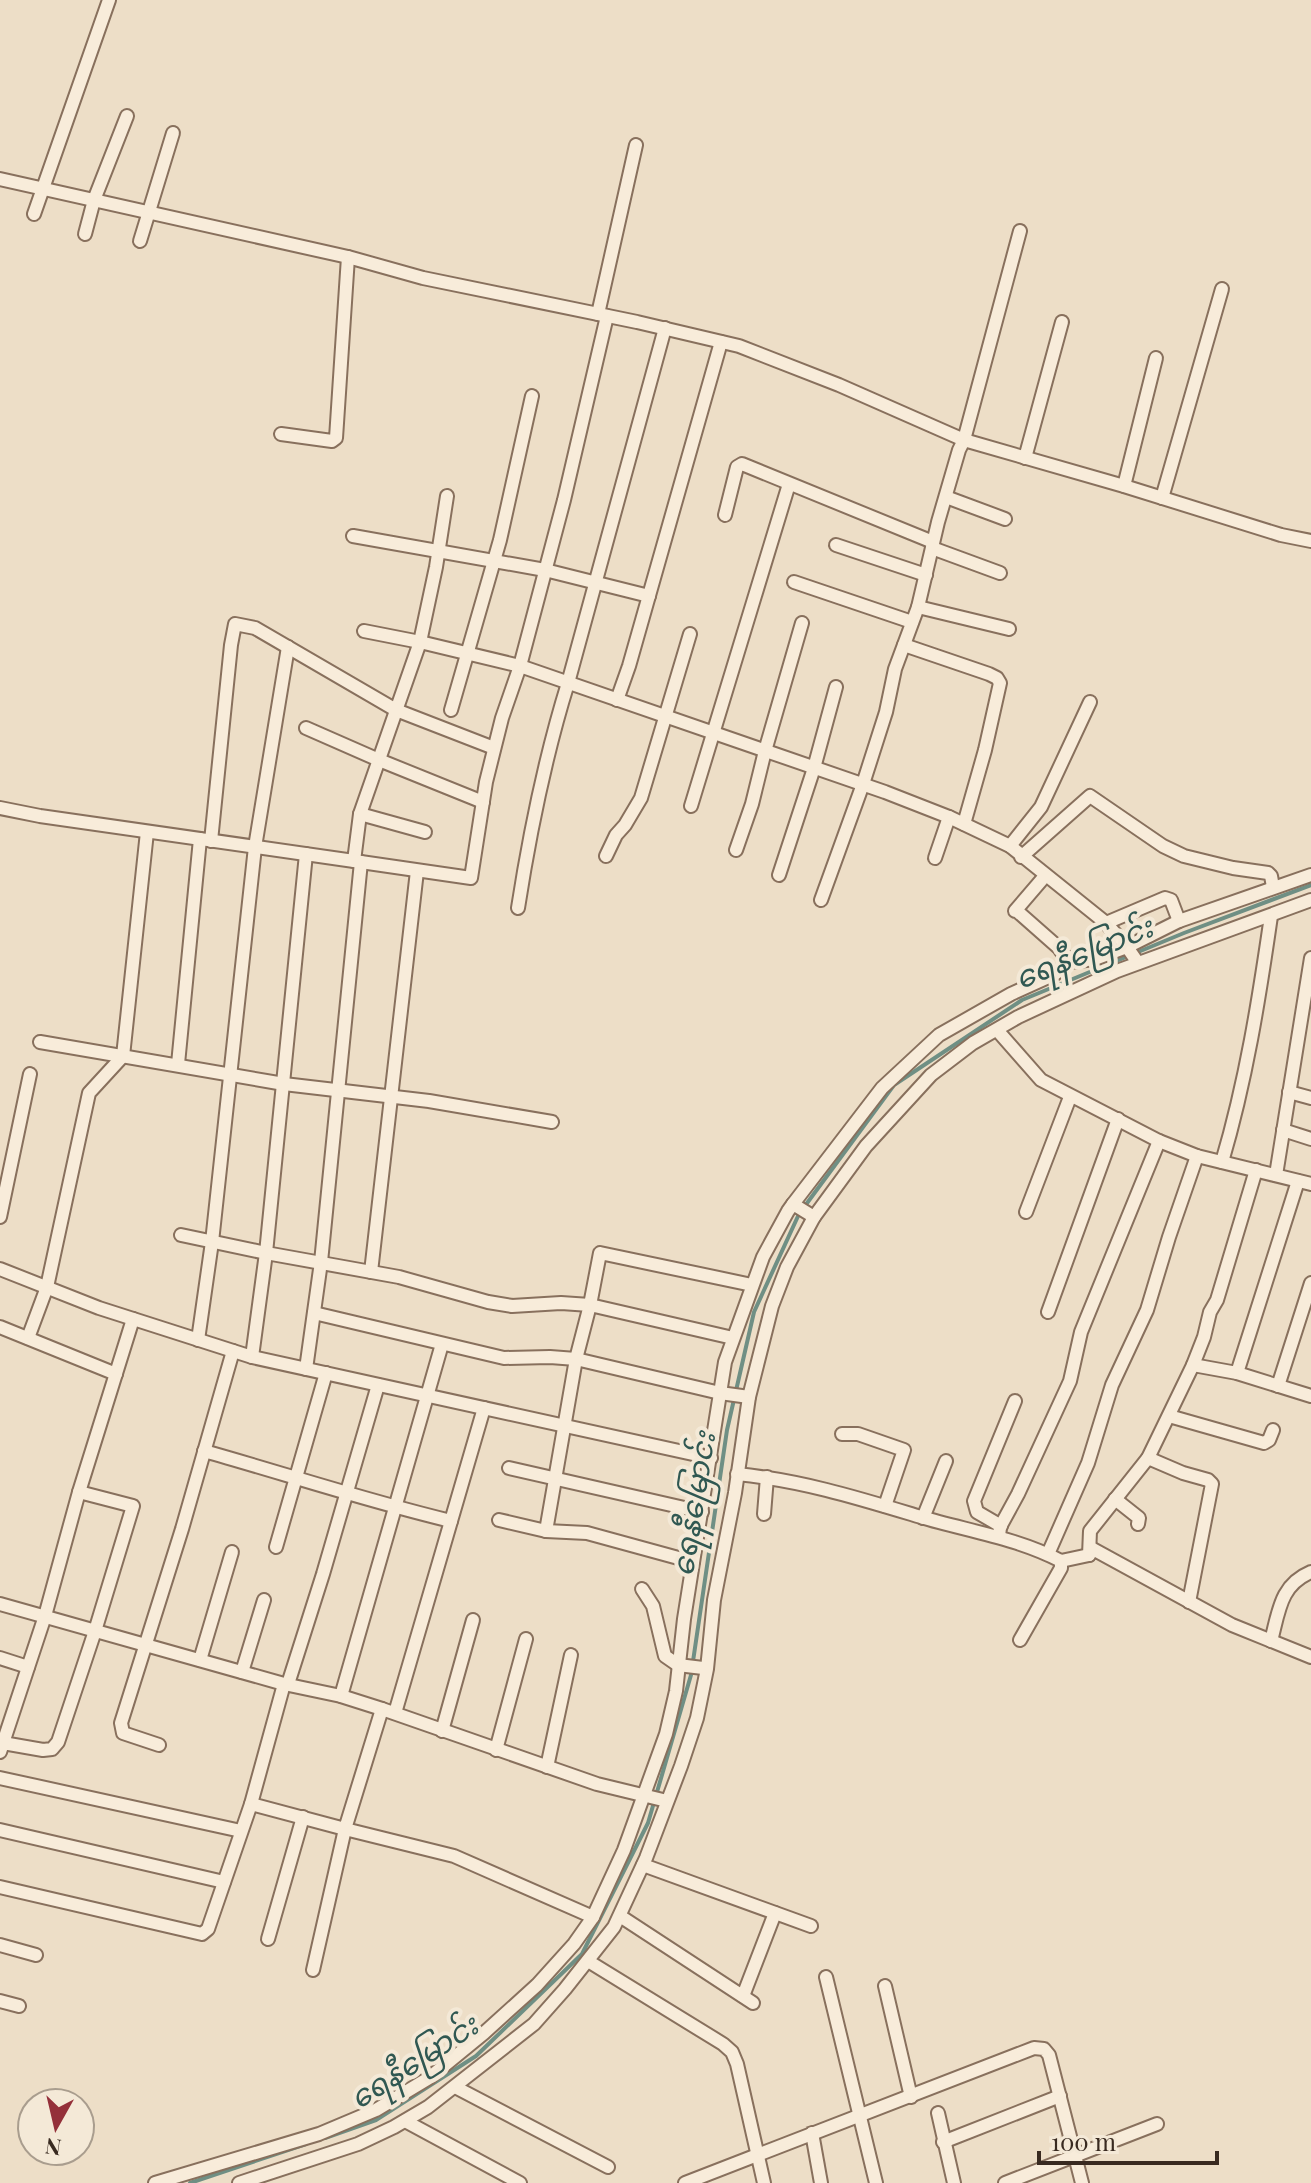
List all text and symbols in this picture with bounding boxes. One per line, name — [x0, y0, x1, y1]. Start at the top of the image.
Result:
water label: ရေနီမြောင်း — [1008, 905, 1162, 1003]
water label: ရေနီမြောင်း — [661, 1427, 730, 1580]
water label: ရေနီမြောင်း — [341, 2003, 490, 2123]
north arrow — [16, 2087, 96, 2167]
scale bar — [1039, 2115, 1217, 2165]
text: 100 m — [1051, 2125, 1116, 2157]
text: N — [43, 2132, 63, 2164]

